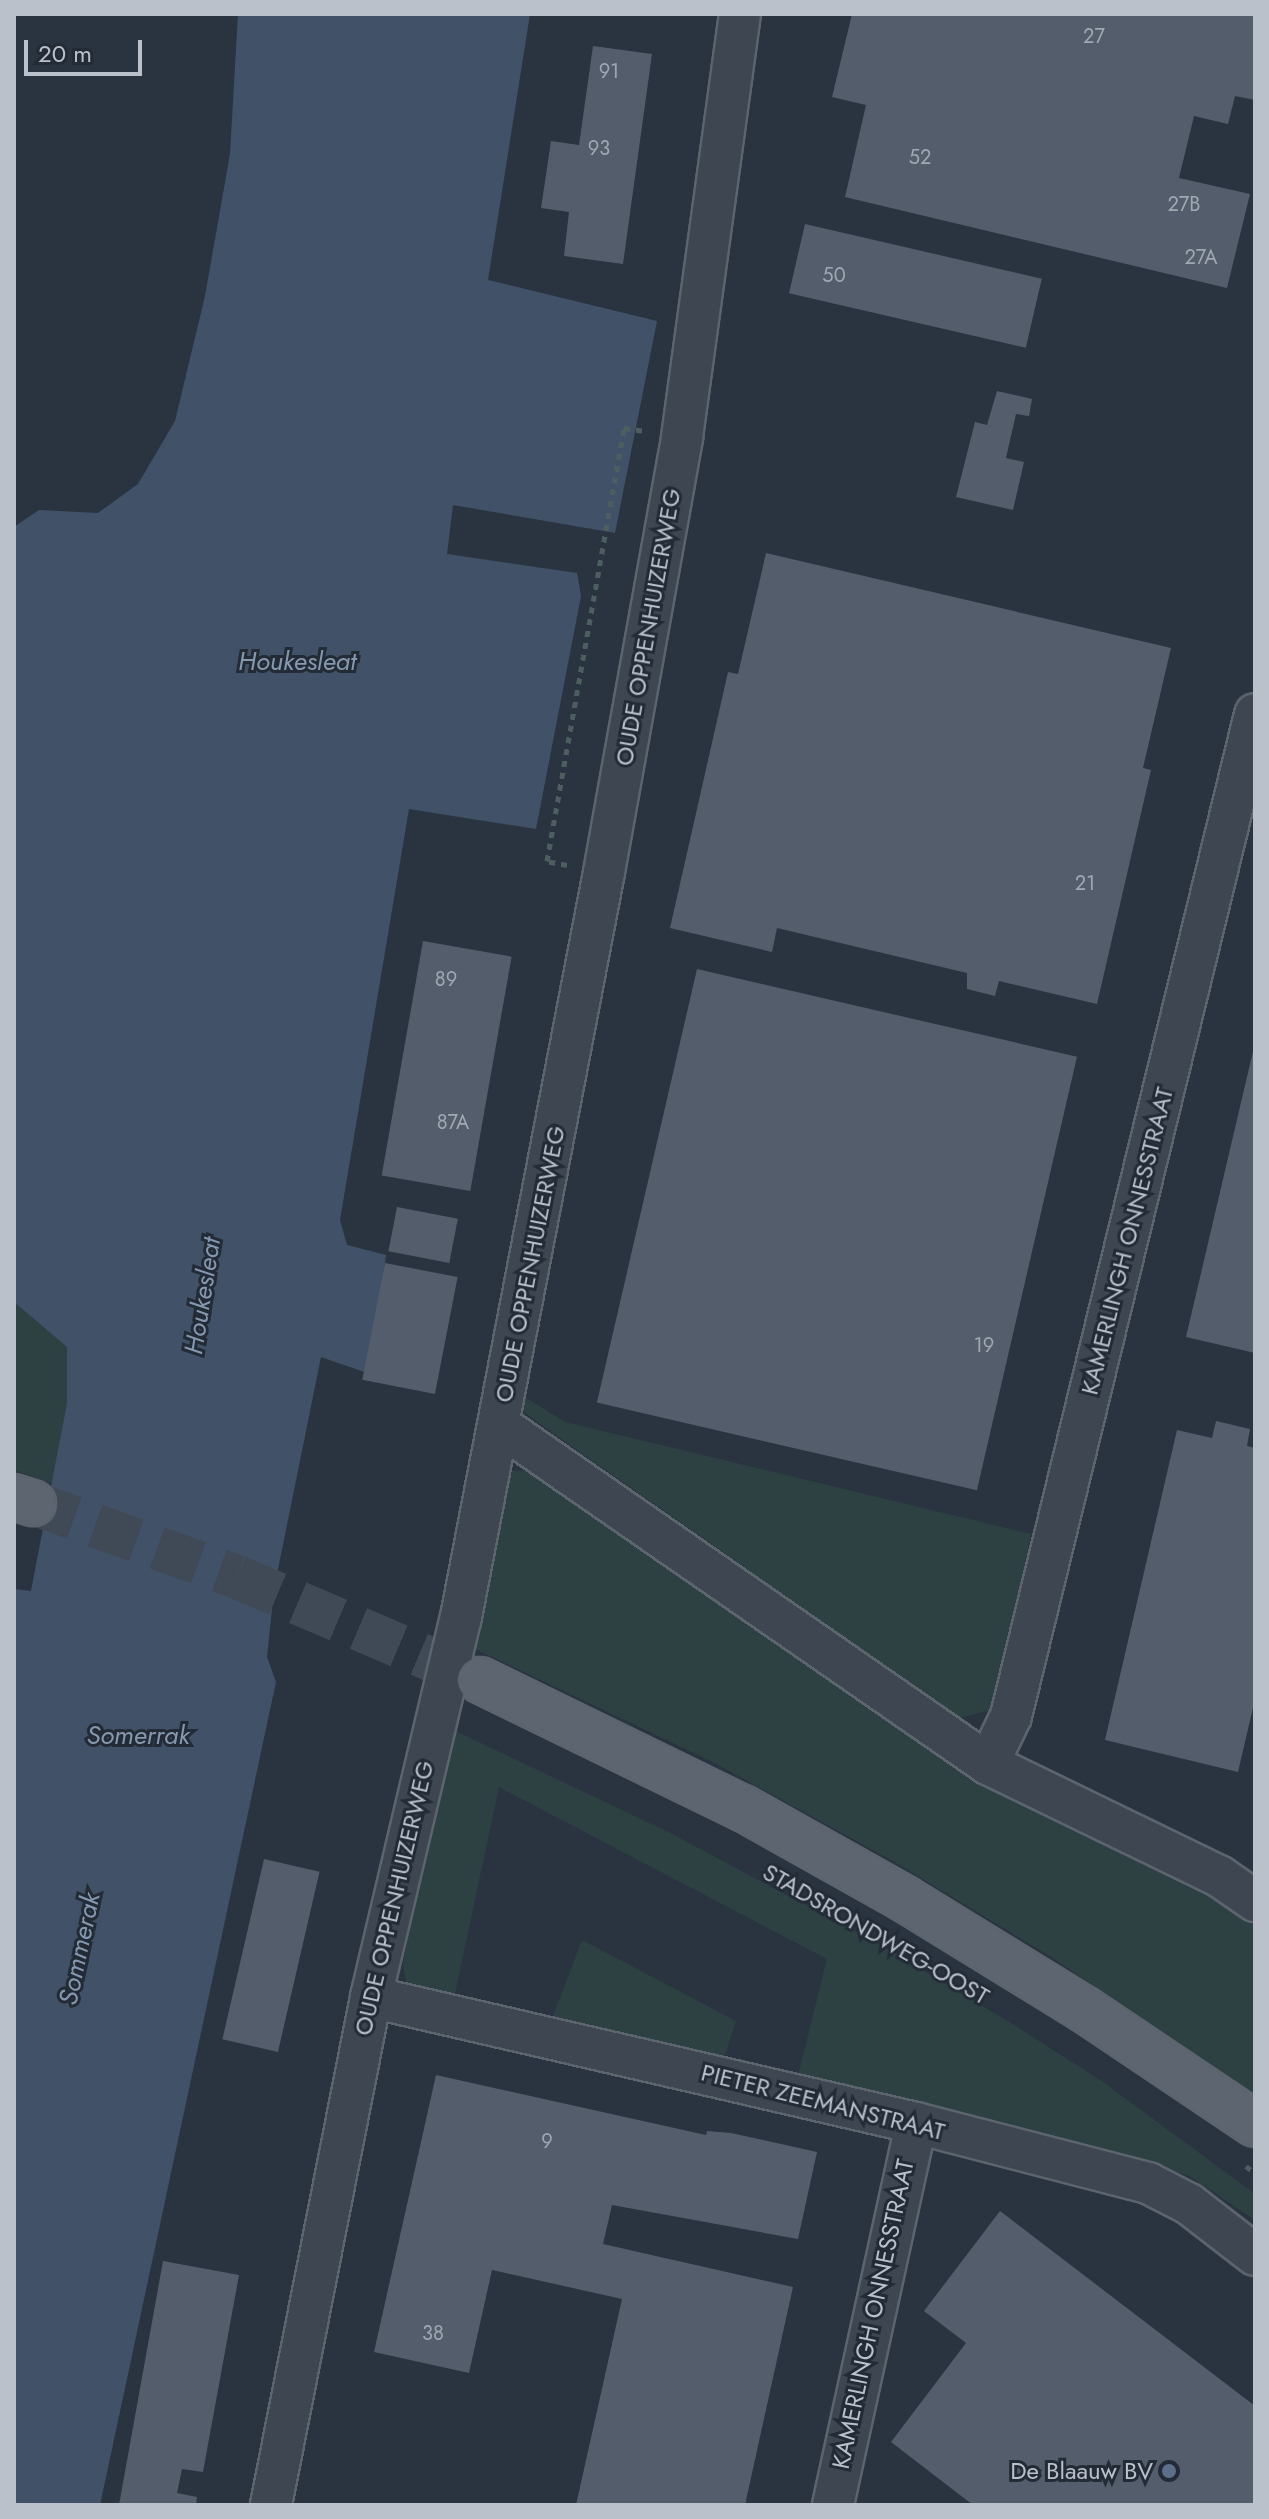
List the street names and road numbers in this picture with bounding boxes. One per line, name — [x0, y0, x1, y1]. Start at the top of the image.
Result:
street label: OUDE OPPENHUIZERWEG — [609, 486, 687, 768]
street label: KAMERLINGH ONNESSTRAAT — [1075, 1084, 1179, 1398]
street label: OUDE OPPENHUIZERWEG — [489, 1123, 571, 1405]
street label: OUDE OPPENHUIZERWEG — [348, 1758, 440, 2038]
street label: STADSRONDWEG-OOST — [758, 1857, 994, 2011]
street label: PIETER ZEEMANSTRAAT — [698, 2058, 948, 2146]
street label: KAMERLINGH ONNESSTRAAT — [826, 2157, 920, 2471]

